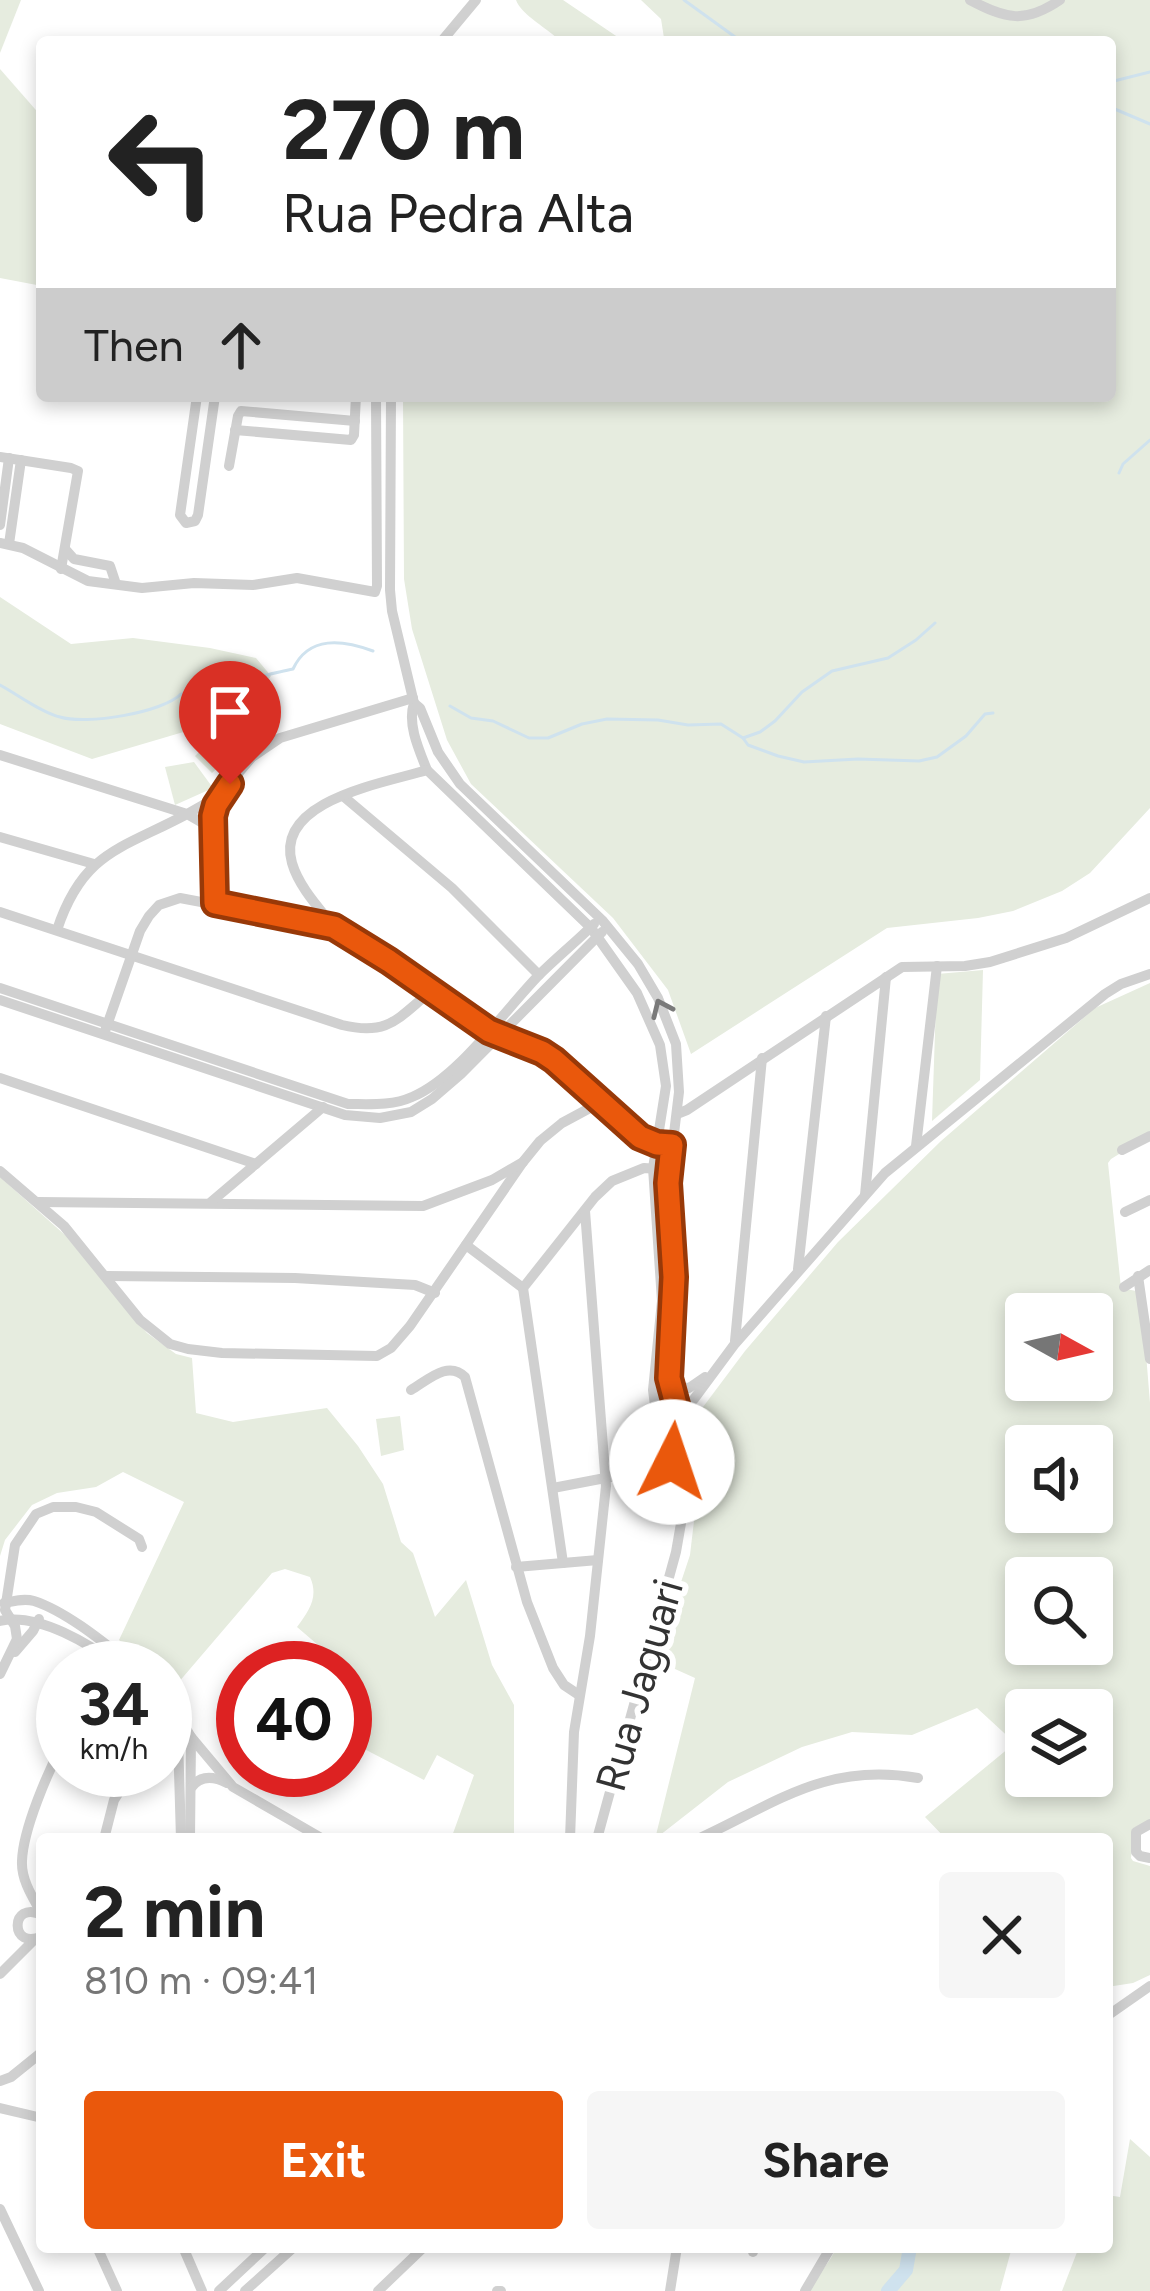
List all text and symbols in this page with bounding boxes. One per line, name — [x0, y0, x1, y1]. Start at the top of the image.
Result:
text: 270 m — [282, 79, 525, 180]
icon: left — [84, 84, 240, 240]
text: Rua Pedra Alta — [282, 181, 634, 246]
icon: ahead — [208, 312, 274, 378]
text: Then — [84, 318, 184, 372]
pin — [179, 661, 281, 784]
icon: arrive — [197, 679, 263, 745]
one-way arrow — [651, 999, 675, 1020]
north arrow — [1005, 1293, 1113, 1401]
map controls — [1005, 1293, 1113, 1797]
position arrow — [609, 1399, 735, 1525]
button: sound — [1005, 1425, 1113, 1533]
button: search — [1005, 1557, 1113, 1665]
street label: Rua Jaguari — [585, 1573, 694, 1797]
speed limit sign: 40 — [216, 1641, 372, 1797]
text: 34 — [78, 1668, 150, 1740]
button: layers — [1005, 1689, 1113, 1797]
text: km/h — [80, 1730, 148, 1767]
text: 2 min — [84, 1869, 265, 1955]
button: close — [939, 1872, 1065, 1998]
text: 810 m · 09:41 — [84, 1957, 318, 2004]
button: Exit — [84, 2091, 563, 2229]
button: Share — [587, 2091, 1065, 2229]

